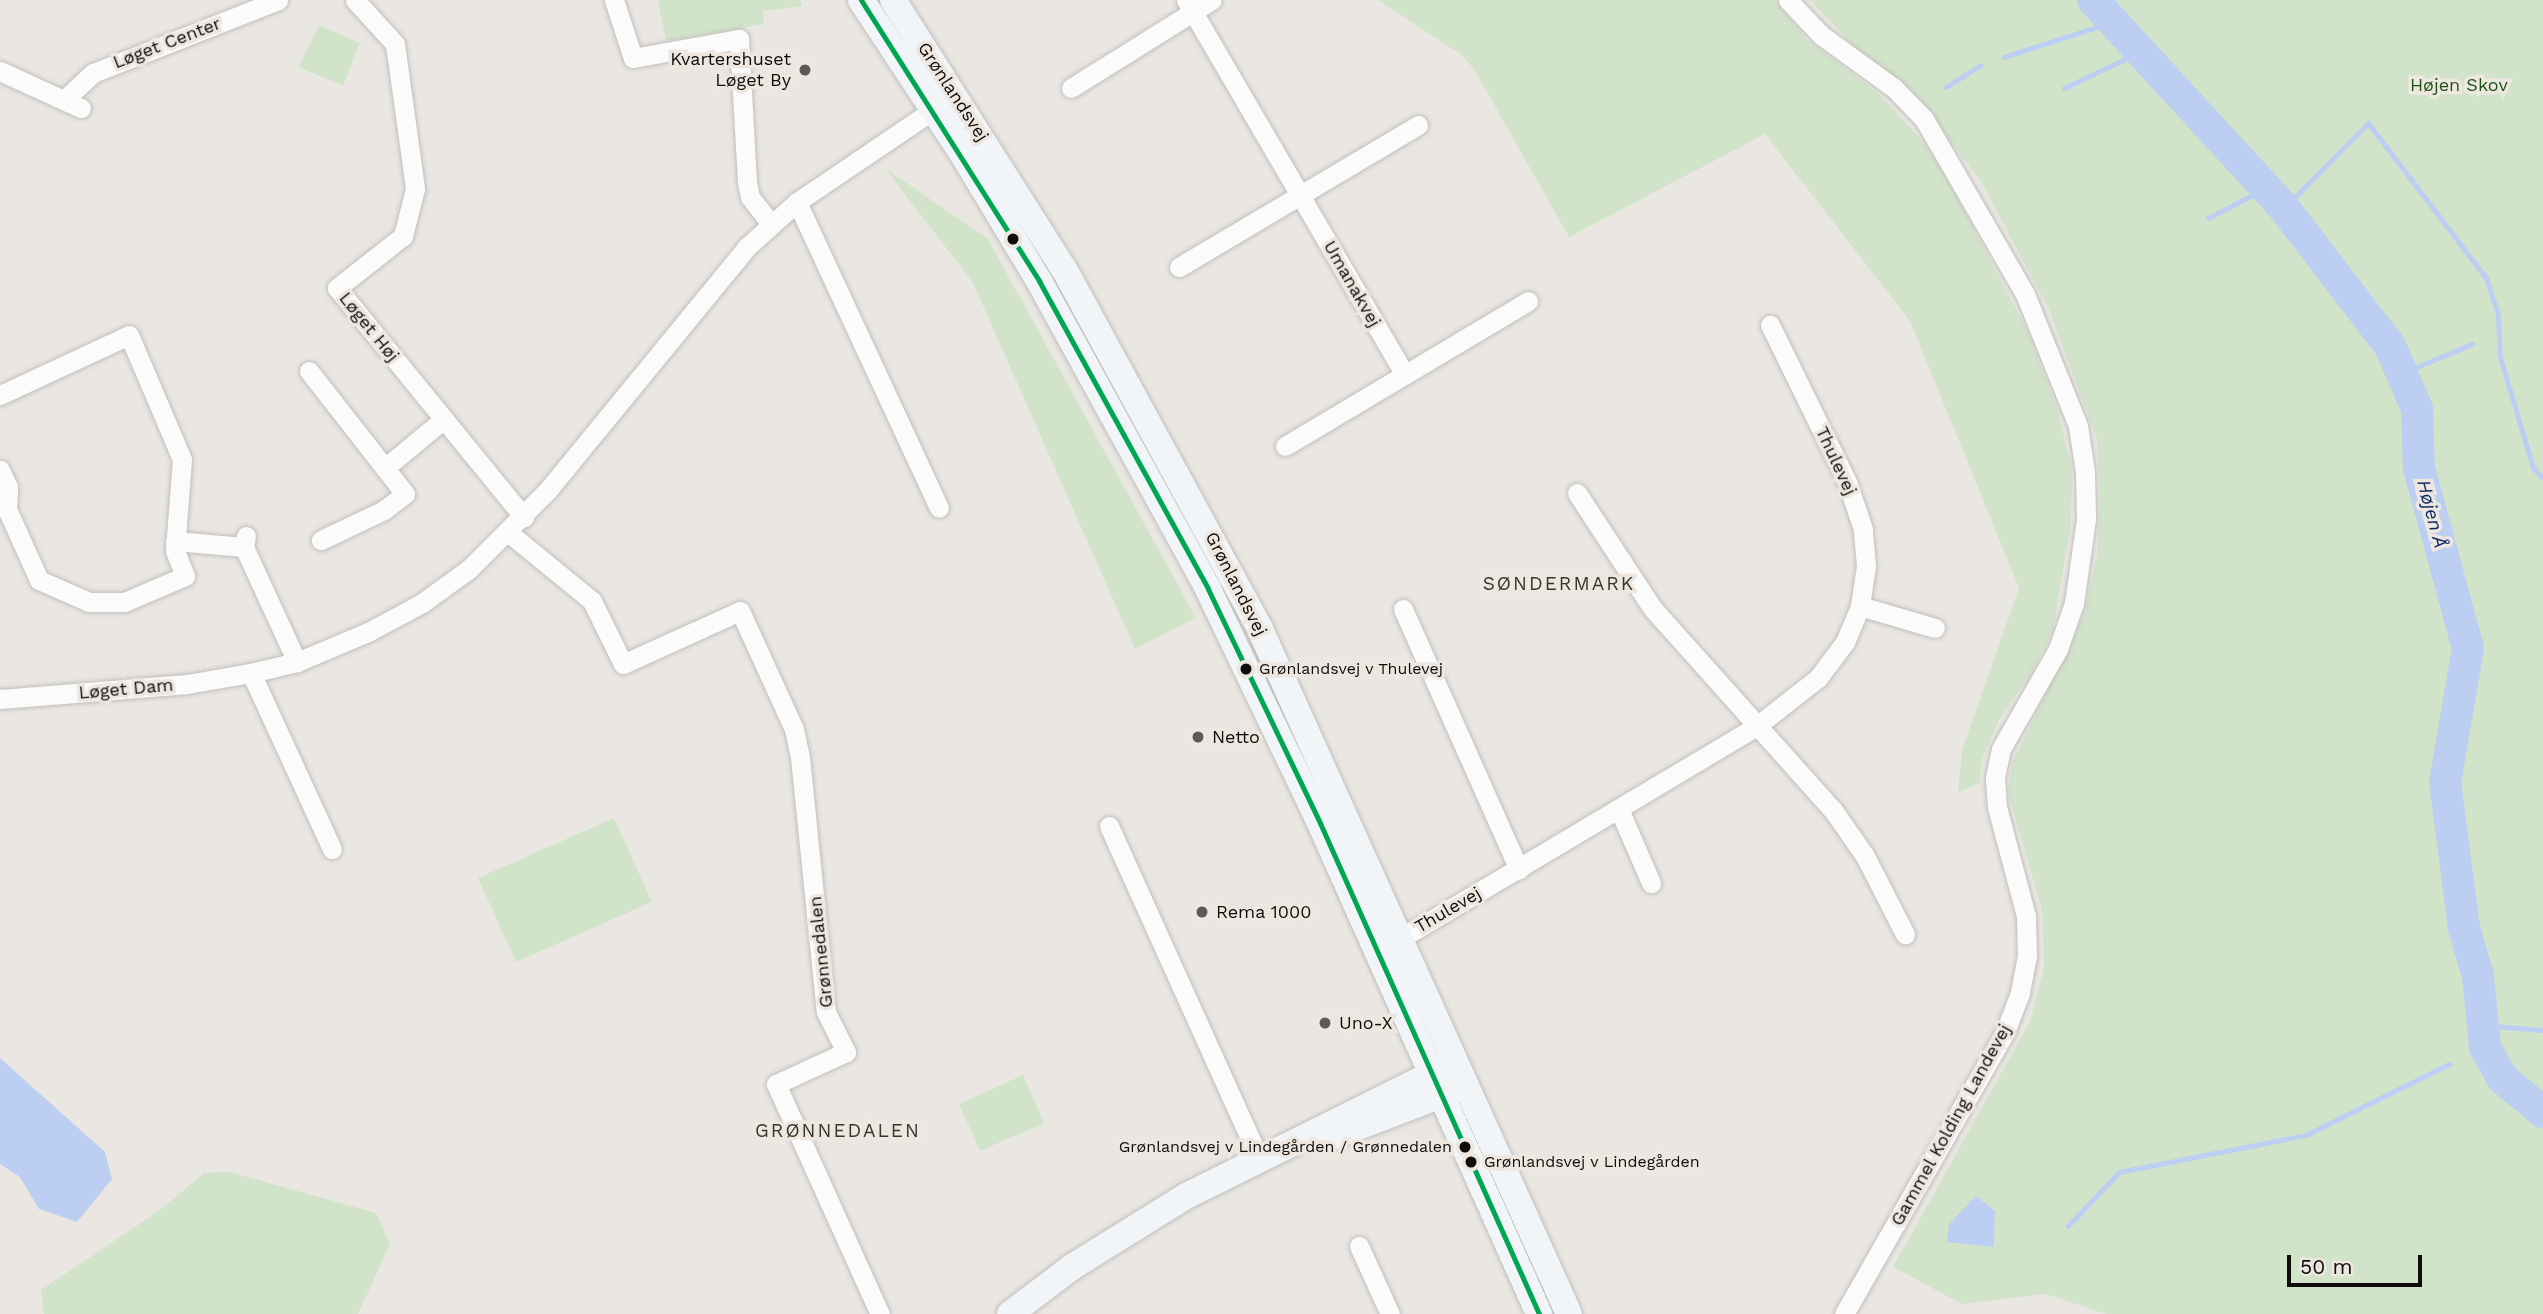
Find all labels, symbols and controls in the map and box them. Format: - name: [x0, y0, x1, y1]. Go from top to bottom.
- street label: Løget Center: [110, 13, 224, 73]
- street label: Grønlandsvej: [913, 38, 993, 146]
- place label: Kvartershuset Løget By: [670, 49, 791, 92]
- marker: Kvartershuset Løget By: [797, 62, 813, 78]
- park label: Højen Skov: [2410, 74, 2508, 96]
- unlabelled marker: [1006, 232, 1020, 246]
- street label: Umanakvej: [1319, 237, 1385, 331]
- street label: Løget Høj: [334, 288, 404, 366]
- street label: Thulevej: [1811, 423, 1861, 499]
- water label: Højen Å: [2412, 477, 2452, 551]
- street label: Grønlandsvej: [1201, 528, 1271, 640]
- district label: SØNDERMARK: [1484, 573, 1634, 595]
- place label: Grønlandsvej v Thulevej: [1259, 659, 1444, 679]
- marker: Grønlandsvej v Thulevej: [1239, 662, 1253, 676]
- street label: Løget Dam: [78, 674, 174, 704]
- place label: Netto: [1212, 726, 1260, 748]
- marker: Netto: [1190, 729, 1206, 745]
- street label: Thulevej: [1411, 882, 1485, 938]
- street label: Grønnedalen: [804, 895, 838, 1009]
- place label: Rema 1000: [1216, 901, 1312, 923]
- marker: Rema 1000: [1194, 904, 1210, 920]
- place label: Uno-X: [1339, 1012, 1393, 1034]
- marker: Uno-X: [1317, 1015, 1333, 1031]
- street label: Gammel Kolding Landevej: [1886, 1020, 2016, 1230]
- district label: GRØNNEDALEN: [756, 1120, 920, 1142]
- place label: Grønlandsvej v Lindegården / Grønnedalen: [1118, 1137, 1452, 1157]
- marker: Grønlandsvej v Lindegården / Grønnedalen: [1458, 1140, 1472, 1154]
- place label: Grønlandsvej v Lindegården: [1484, 1152, 1701, 1172]
- marker: Grønlandsvej v Lindegården: [1464, 1155, 1478, 1169]
- scale bar: [2291, 1240, 2426, 1284]
- text: 50 m: [2300, 1254, 2352, 1279]

